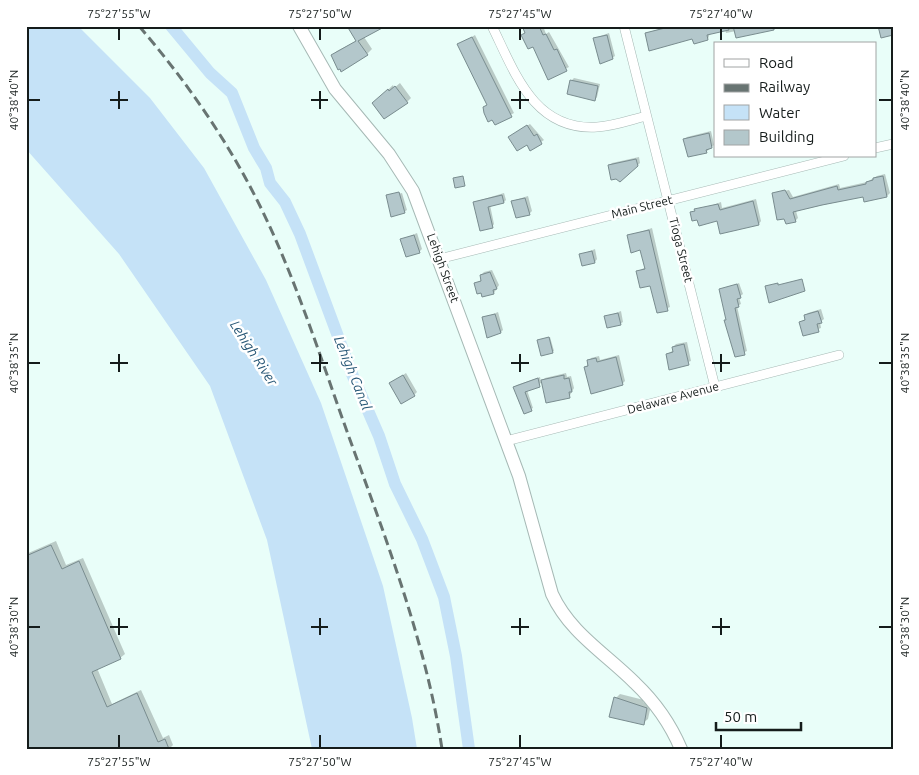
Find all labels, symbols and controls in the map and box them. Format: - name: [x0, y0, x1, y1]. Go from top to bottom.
- text: 75°27'55"W: [87, 7, 151, 20]
- text: 75°27'50"W: [288, 7, 352, 20]
- text: 75°27'45"W: [488, 7, 552, 20]
- text: 75°27'40"W: [689, 7, 753, 20]
- legend: [714, 42, 876, 158]
- text: Road: [759, 54, 794, 71]
- text: 40°38'40"N: [7, 70, 20, 130]
- text: 40°38'40"N: [898, 70, 911, 130]
- text: Railway: [759, 78, 810, 95]
- text: Water: [759, 104, 800, 121]
- text: Building: [759, 128, 814, 145]
- street label: Main Street: [610, 193, 674, 220]
- street label: Tioga Street: [667, 216, 696, 284]
- street label: Lehigh Street: [425, 232, 462, 304]
- water label: Lehigh River: [227, 317, 281, 389]
- text: 40°38'35"N: [7, 333, 20, 393]
- text: 40°38'35"N: [898, 333, 911, 393]
- water label: Lehigh Canal: [331, 334, 375, 412]
- street label: Delaware Avenue: [626, 379, 720, 416]
- text: 40°38'30"N: [7, 597, 20, 657]
- text: 40°38'30"N: [898, 597, 911, 657]
- scale bar: [716, 700, 802, 732]
- text: 50 m: [724, 708, 757, 725]
- text: 75°27'55"W: [87, 755, 151, 768]
- text: 75°27'50"W: [288, 755, 352, 768]
- text: 75°27'45"W: [488, 755, 552, 768]
- text: 75°27'40"W: [689, 755, 753, 768]

